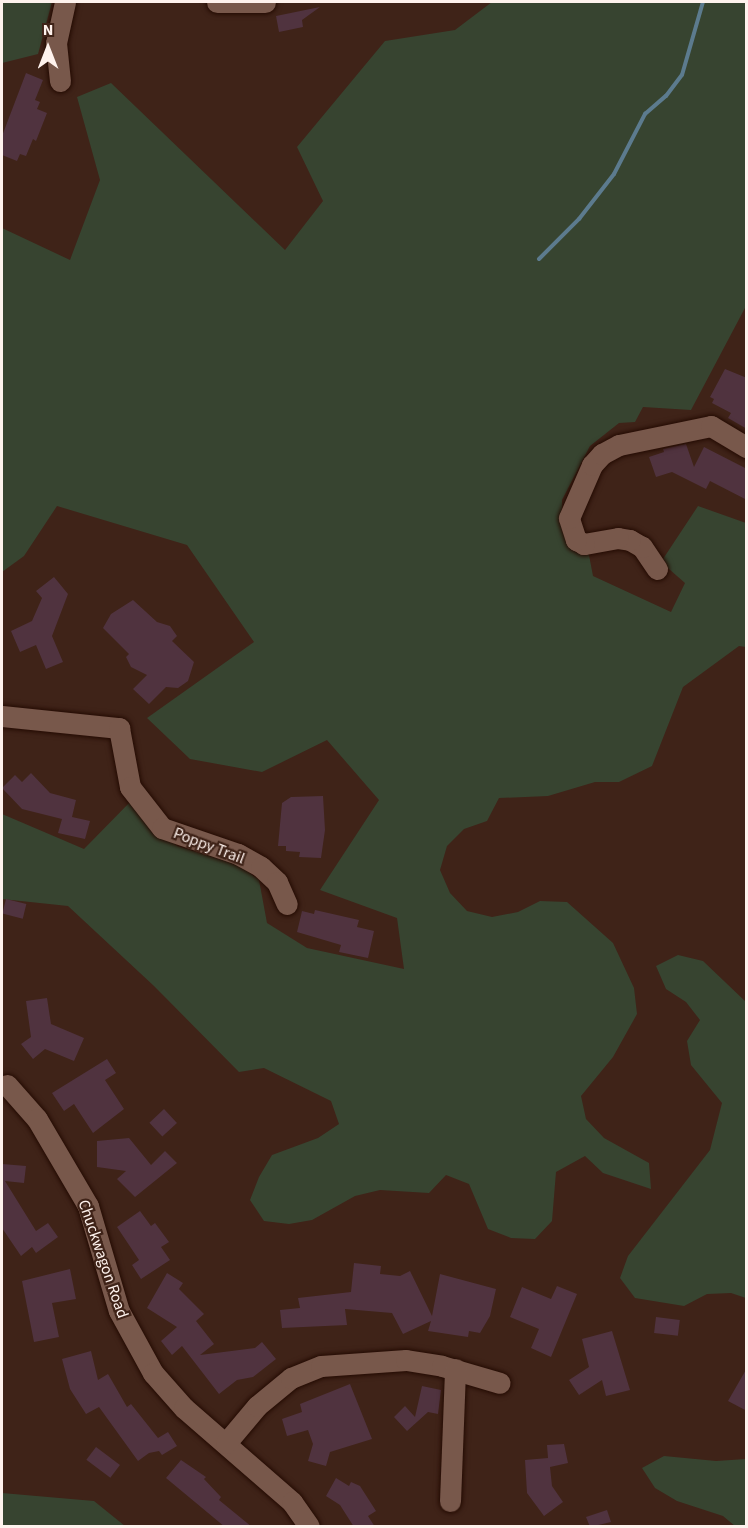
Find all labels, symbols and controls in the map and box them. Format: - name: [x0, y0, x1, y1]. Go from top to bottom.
- north arrow: [18, 18, 78, 78]
- text: N: [43, 19, 53, 41]
- street label: Poppy Trail: [171, 824, 247, 868]
- street label: Chuckwagon Road: [74, 1197, 132, 1321]

